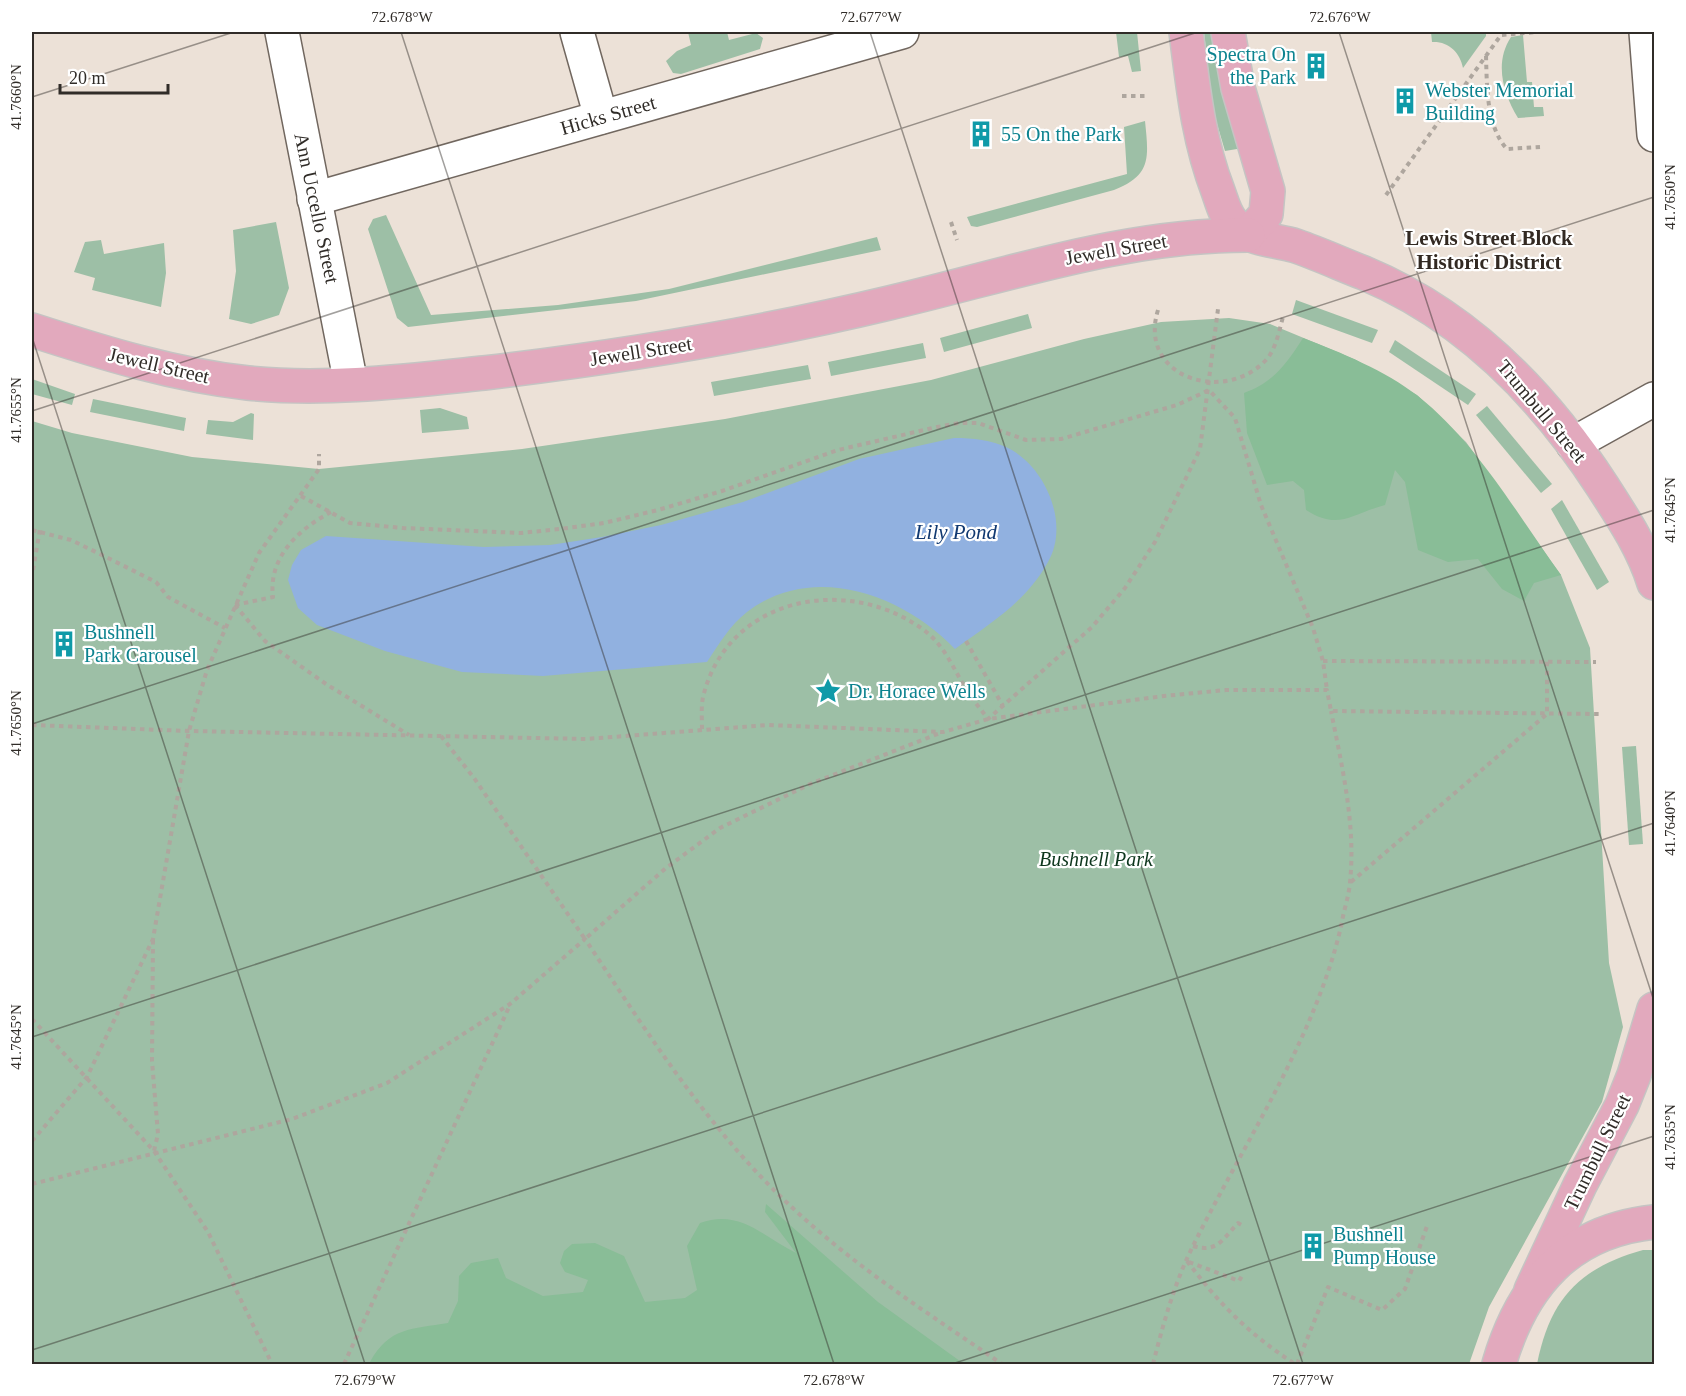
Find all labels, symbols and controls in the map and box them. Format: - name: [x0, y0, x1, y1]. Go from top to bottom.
- text: 72.678°W: [371, 9, 434, 25]
- text: 72.677°W: [840, 9, 903, 25]
- text: 72.676°W: [1309, 9, 1372, 25]
- place label: Spectra On the Park: [1207, 43, 1296, 88]
- building icon: Spectra On the Park: [1301, 51, 1331, 81]
- scale bar: [60, 57, 168, 95]
- text: 41.7660°N: [8, 64, 24, 130]
- text: 20 m: [69, 68, 106, 88]
- place label: Webster Memorial Building: [1425, 79, 1574, 125]
- building icon: Webster Memorial Building: [1390, 86, 1420, 116]
- street label: Hicks Street: [558, 91, 659, 139]
- building icon: 55 On the Park: [966, 119, 996, 149]
- place label: 55 On the Park: [1001, 123, 1122, 145]
- street label: Ann Uccello Street: [290, 131, 344, 286]
- text: 41.7650°N: [1662, 164, 1678, 230]
- district label: Lewis Street Block Historic District: [1405, 226, 1573, 274]
- street label: Jewell Street: [1063, 229, 1169, 269]
- street label: Jewell Street: [589, 332, 694, 370]
- street label: Jewell Street: [106, 343, 212, 387]
- street label: Trumbull Street: [1493, 355, 1591, 467]
- text: 41.7655°N: [8, 377, 24, 443]
- text: 41.7645°N: [1662, 477, 1678, 543]
- water label: Lily Pond: [914, 520, 998, 544]
- place label: Bushnell Park Carousel: [84, 621, 197, 666]
- building icon: Bushnell Park Carousel: [49, 629, 79, 659]
- place icon: Dr. Horace Wells: [813, 676, 843, 706]
- place label: Dr. Horace Wells: [848, 680, 986, 702]
- text: 41.7650°N: [8, 690, 24, 756]
- text: 41.7640°N: [1662, 790, 1678, 856]
- park label: Bushnell Park: [1039, 848, 1154, 870]
- text: 41.7645°N: [8, 1004, 24, 1070]
- street label: Trumbull Street: [1559, 1090, 1635, 1214]
- text: 41.7635°N: [1662, 1104, 1678, 1170]
- place label: Bushnell Pump House: [1333, 1223, 1436, 1269]
- building icon: Bushnell Pump House: [1298, 1231, 1328, 1261]
- text: 72.679°W: [334, 1372, 397, 1388]
- text: 72.678°W: [803, 1372, 866, 1388]
- text: 72.677°W: [1272, 1372, 1335, 1388]

